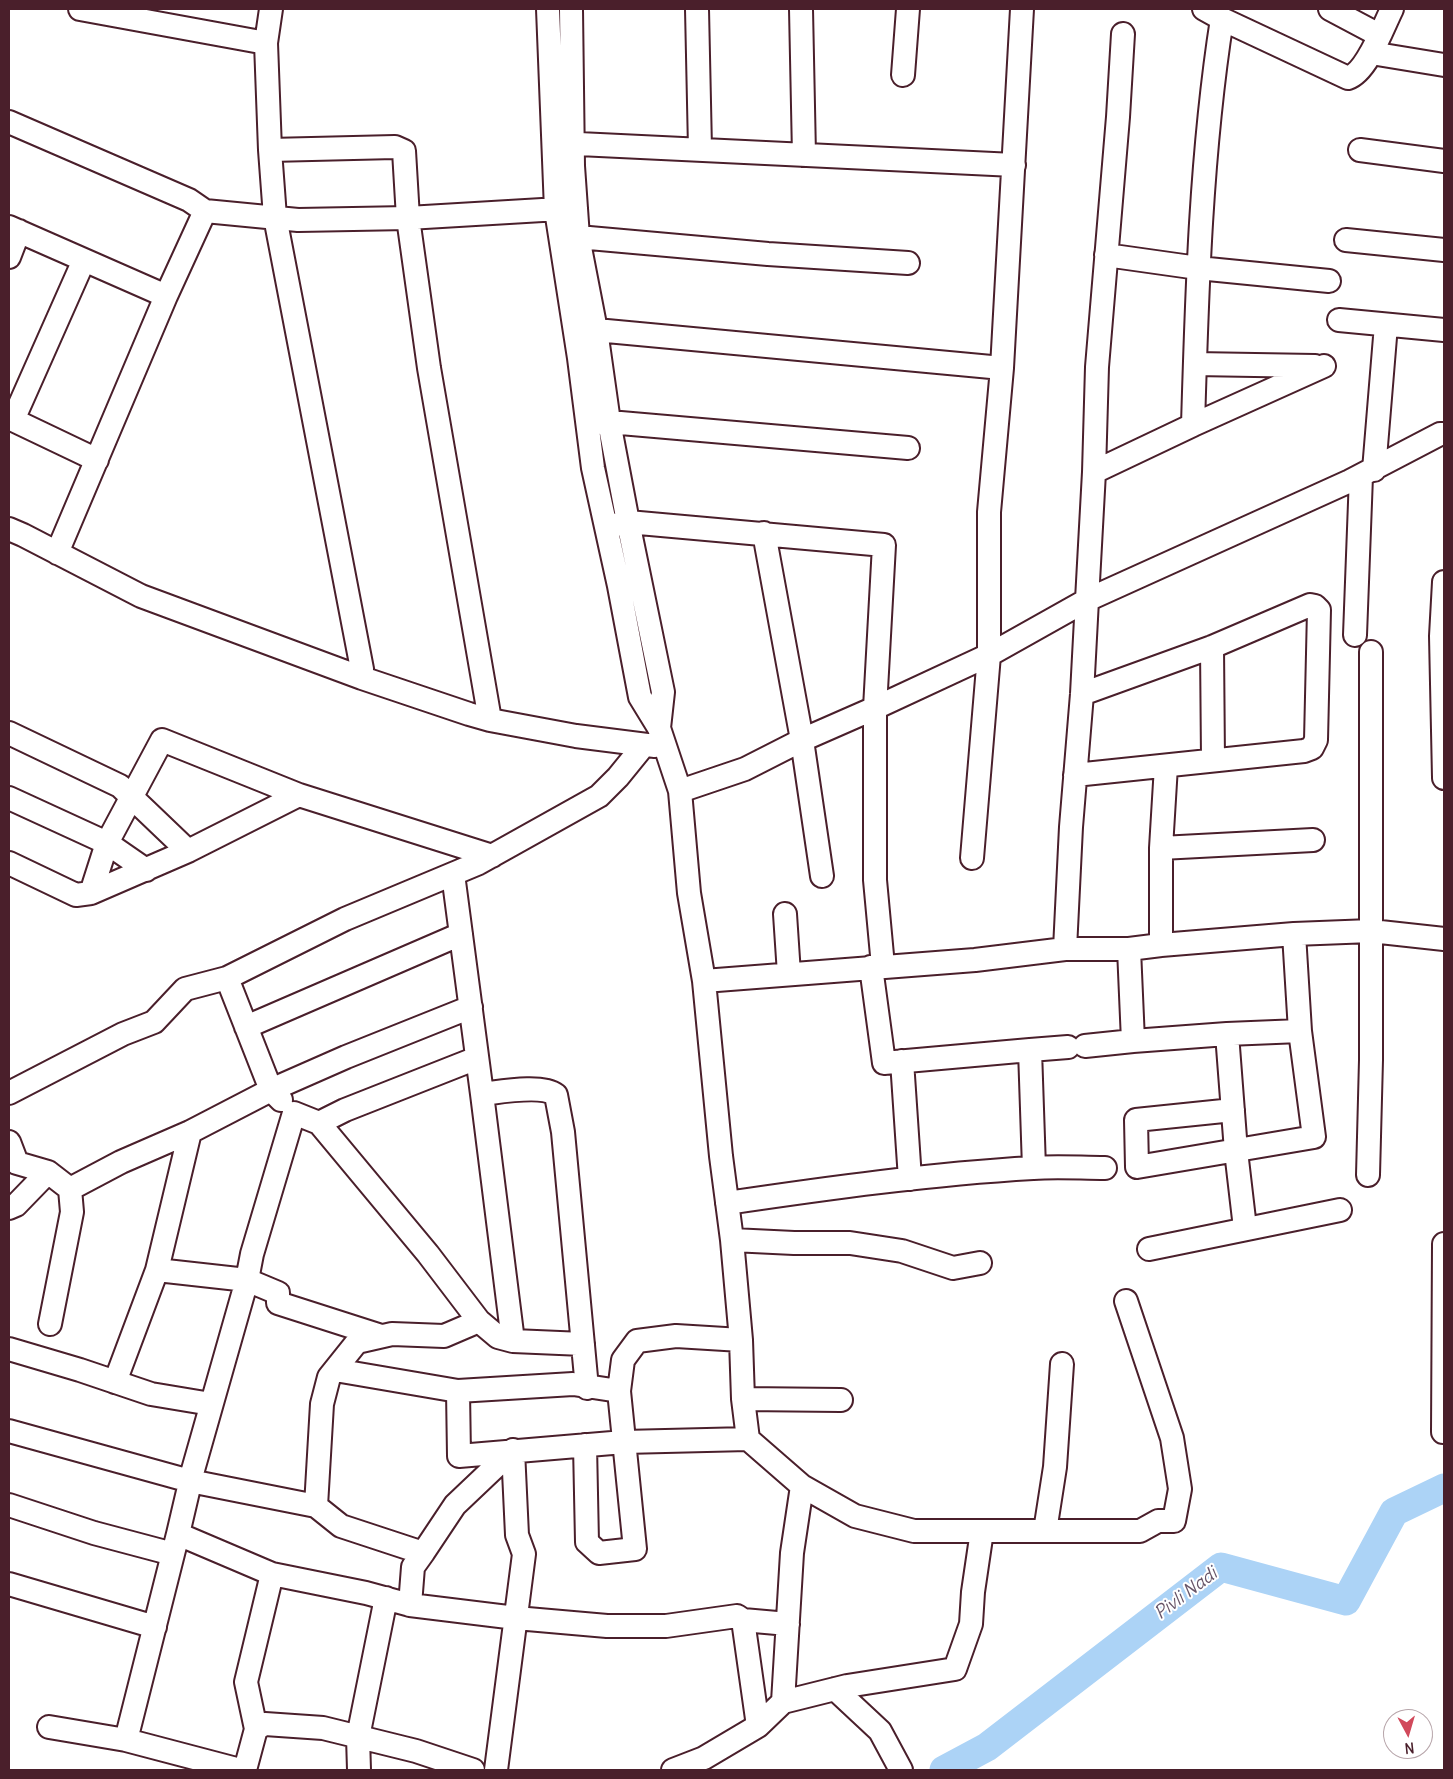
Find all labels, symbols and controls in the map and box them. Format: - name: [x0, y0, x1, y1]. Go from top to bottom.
- water label: Pivli Nadi: [1150, 1563, 1222, 1625]
- north arrow: [1383, 1709, 1433, 1759]
- text: N: [1404, 1738, 1415, 1757]

